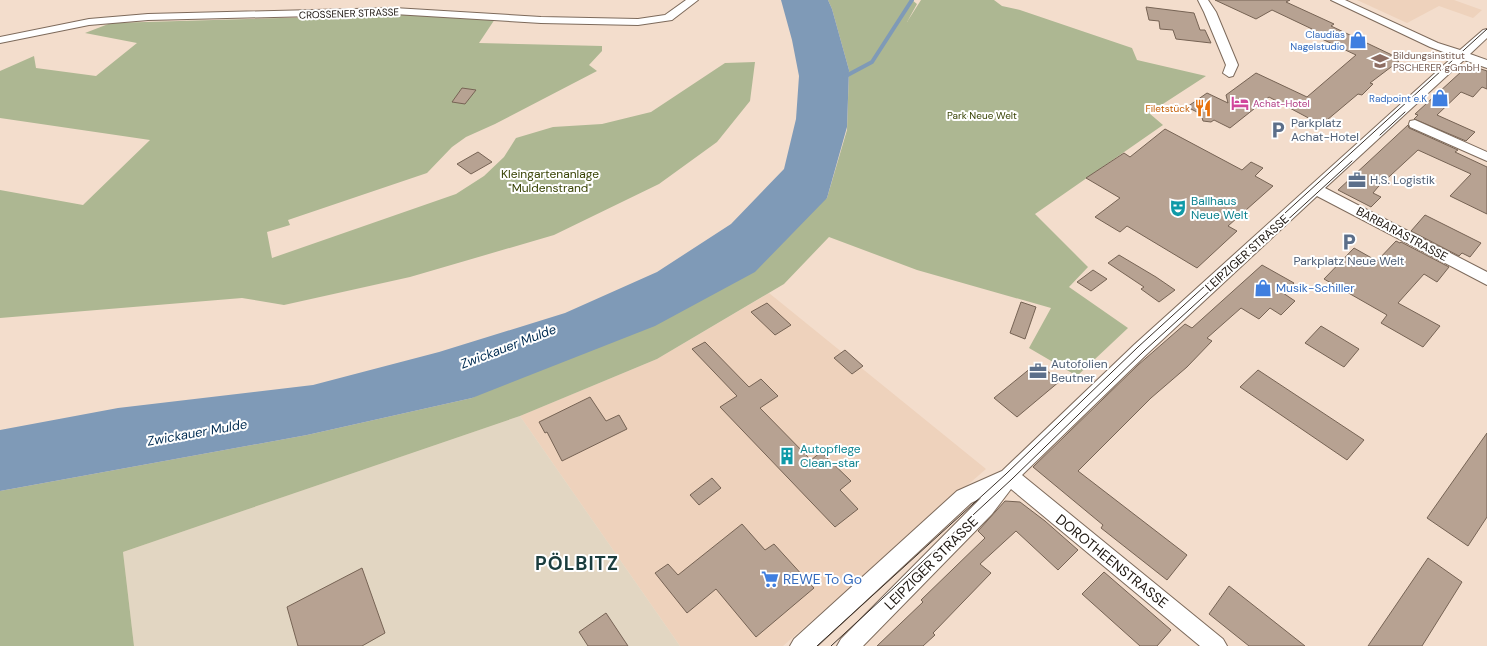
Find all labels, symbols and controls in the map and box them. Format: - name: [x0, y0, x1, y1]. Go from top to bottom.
- street label: CROSSENER STRASSE: [299, 5, 400, 22]
- place label: Claudias Nagelstudio: [1290, 28, 1345, 53]
- shop icon: Claudias Nagelstudio: [1348, 30, 1368, 50]
- place label: Bildungsinstitut PSCHERER gGmbH: [1393, 49, 1480, 74]
- school or university icon: Bildungsinstitut PSCHERER gGmbH: [1370, 51, 1390, 71]
- shop icon: Radpoint e.K: [1430, 88, 1450, 108]
- place label: Radpoint e.K: [1369, 92, 1427, 105]
- hotel icon: Achat-Hotel: [1230, 93, 1250, 113]
- place label: Achat-Hotel: [1253, 97, 1310, 110]
- restaurant icon: Filetstück: [1193, 98, 1213, 118]
- place label: Filetstück: [1145, 102, 1190, 115]
- park label: Park Neue Welt: [947, 109, 1017, 122]
- place label: Parkplatz Achat-Hotel: [1291, 115, 1359, 145]
- parking icon: Parkplatz Achat-Hotel: [1268, 120, 1288, 140]
- park label: Kleingartenanlage "Muldenstrand": [501, 166, 599, 196]
- office icon: H.S. Logistik: [1347, 170, 1367, 190]
- place label: H.S. Logistik: [1370, 172, 1435, 188]
- place label: Ballhaus Neue Welt: [1191, 193, 1248, 223]
- theatre icon: Ballhaus Neue Welt: [1168, 198, 1188, 218]
- street label: BARBARASTRASSE: [1353, 203, 1451, 265]
- street label: LEIPZIGER STRASSE: [1202, 211, 1292, 295]
- parking icon: Parkplatz Neue Welt: [1339, 232, 1359, 252]
- place label: Parkplatz Neue Welt: [1294, 253, 1405, 269]
- shop icon: Musik-Schiller: [1253, 278, 1273, 298]
- place label: Musik-Schiller: [1276, 280, 1355, 296]
- water label: Zwickauer Mulde: [458, 320, 559, 373]
- place label: Autofolien Beutner: [1051, 356, 1108, 386]
- office icon: Autofolien Beutner: [1028, 361, 1048, 381]
- water label: Zwickauer Mulde: [146, 415, 248, 450]
- place label: Autopflege Clean-star: [800, 441, 861, 471]
- building icon: Autopflege Clean-star: [777, 446, 797, 466]
- street label: DOROTHEENSTRASSE: [1052, 510, 1172, 612]
- street label: LEIPZIGER STRASSE: [880, 512, 982, 614]
- district label: PÖLBITZ: [535, 551, 619, 576]
- supermarket icon: REWE To Go: [760, 569, 780, 589]
- place label: REWE To Go: [783, 570, 862, 588]

